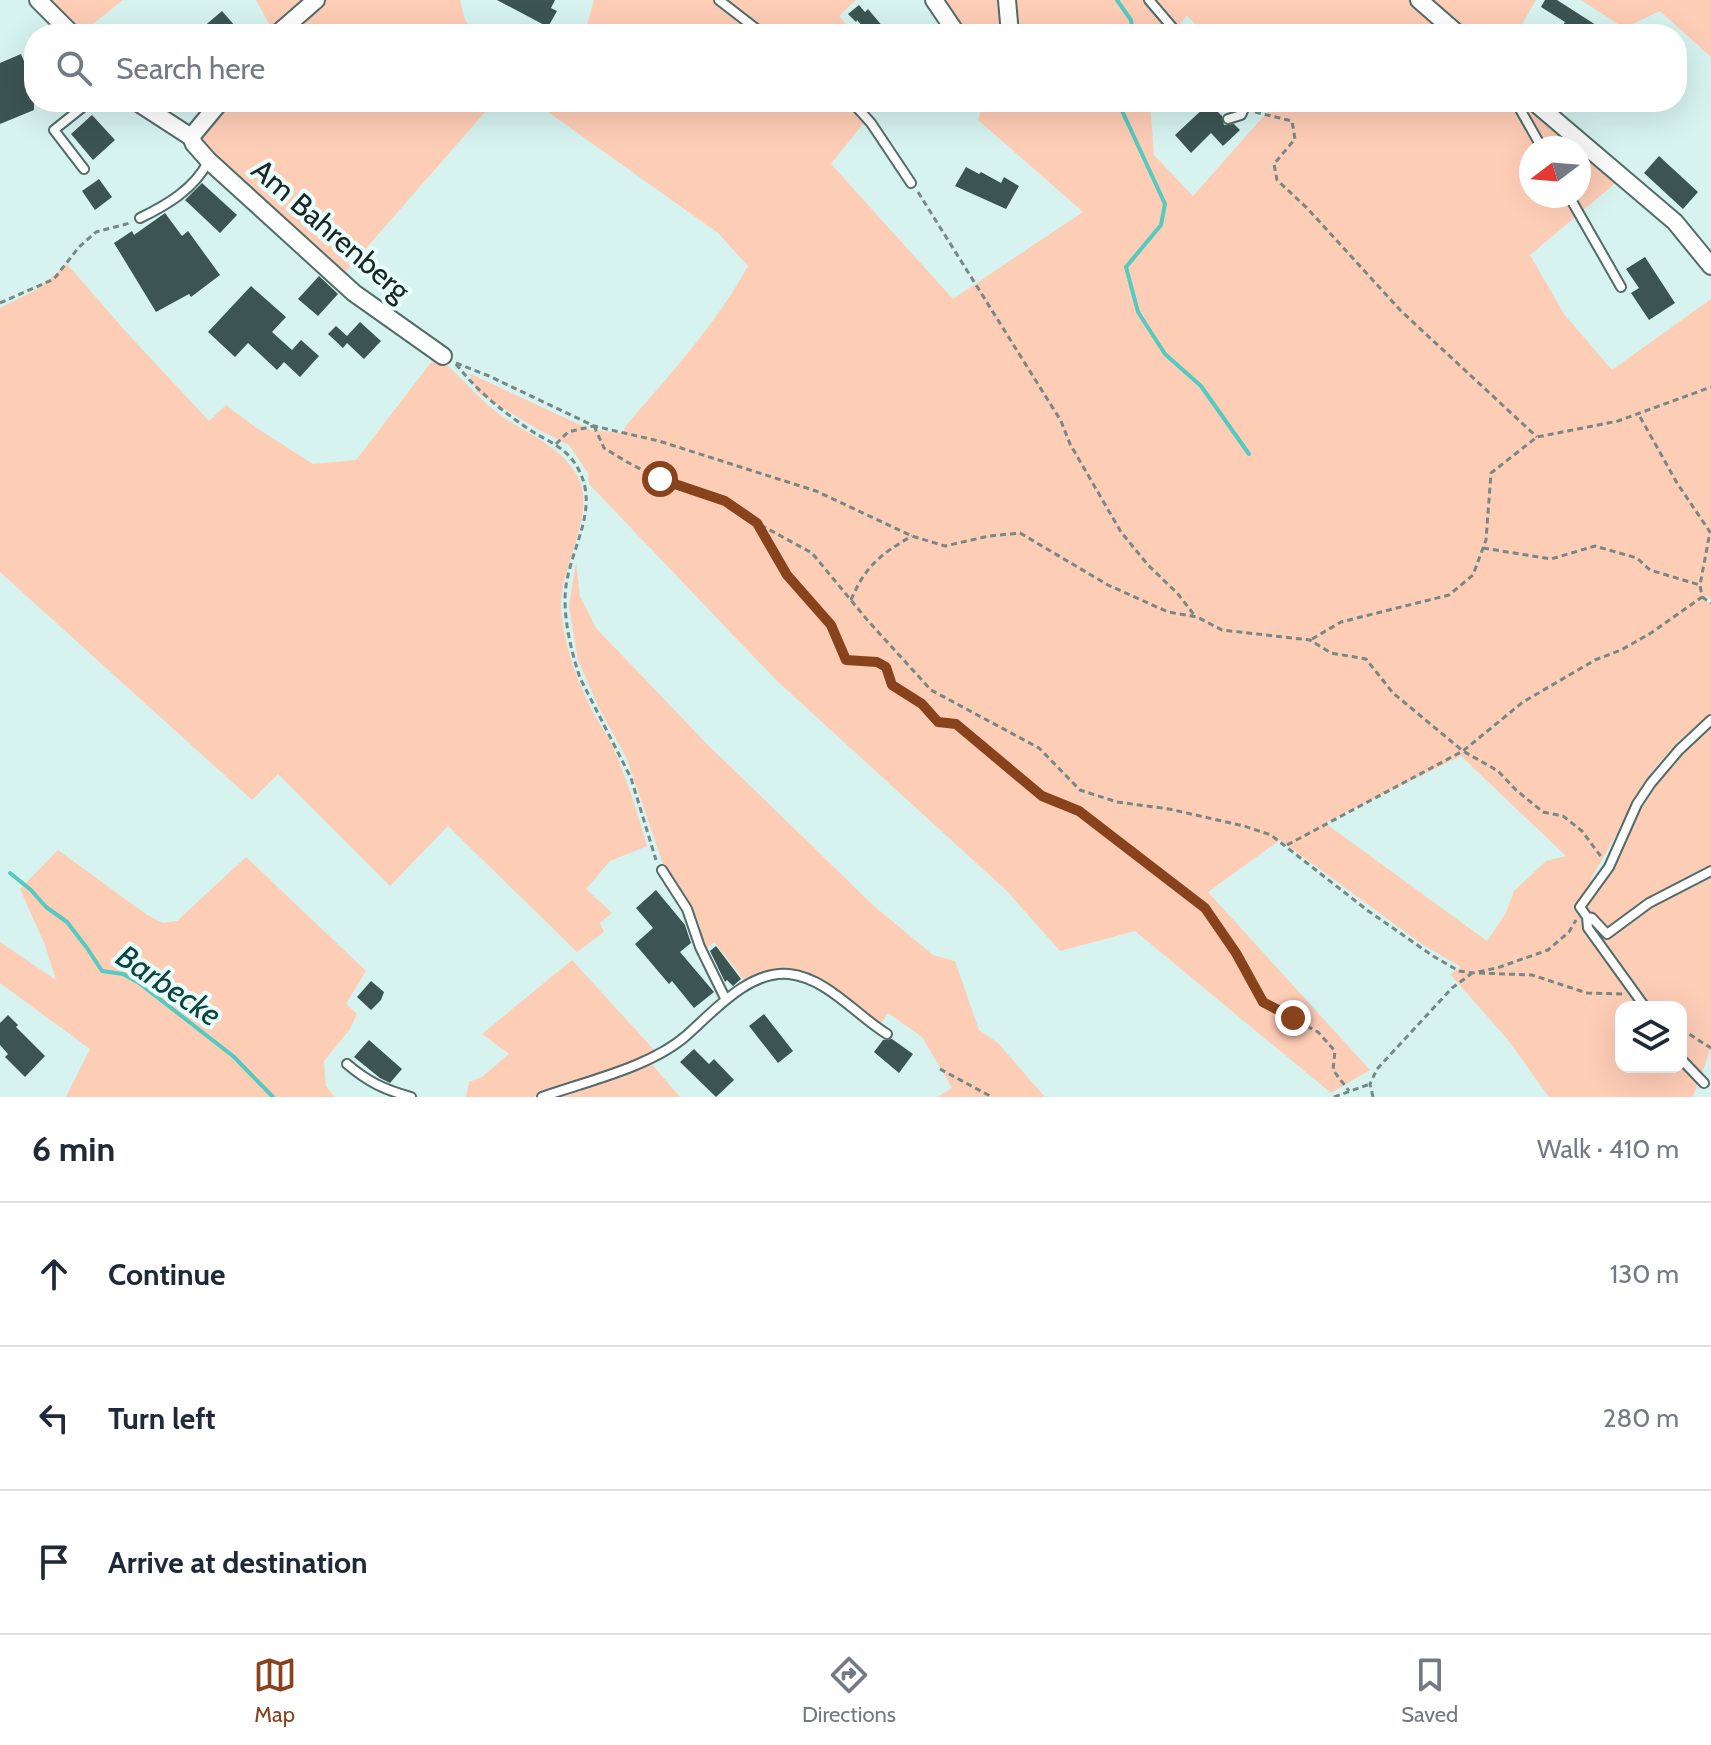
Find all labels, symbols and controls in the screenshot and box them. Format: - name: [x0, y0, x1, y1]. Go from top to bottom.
- search box: [24, 24, 1687, 112]
- icon: search: [52, 46, 96, 90]
- text: Search here: [116, 50, 265, 87]
- north arrow: [1519, 136, 1591, 208]
- street label: Am Bahrenberg: [244, 151, 418, 309]
- route start: [642, 461, 678, 497]
- water label: Barbecke: [109, 936, 229, 1034]
- route end: [1275, 1000, 1311, 1036]
- map controls: [1615, 1001, 1687, 1073]
- button: layers: [1615, 1001, 1687, 1073]
- text: 6 min: [32, 1128, 115, 1170]
- text: Walk · 410 m: [1537, 1133, 1679, 1165]
- icon: ahead: [32, 1252, 76, 1296]
- text: Continue: [108, 1256, 225, 1293]
- text: 130 m: [1610, 1258, 1679, 1290]
- icon: left: [32, 1396, 76, 1440]
- text: Turn left: [108, 1400, 216, 1437]
- text: 280 m: [1603, 1402, 1679, 1434]
- icon: arrive: [32, 1540, 76, 1584]
- text: Arrive at destination: [108, 1544, 368, 1581]
- tab: Map: [253, 1653, 297, 1728]
- tab: Directions: [802, 1653, 896, 1728]
- tab: Saved: [1401, 1653, 1458, 1728]

